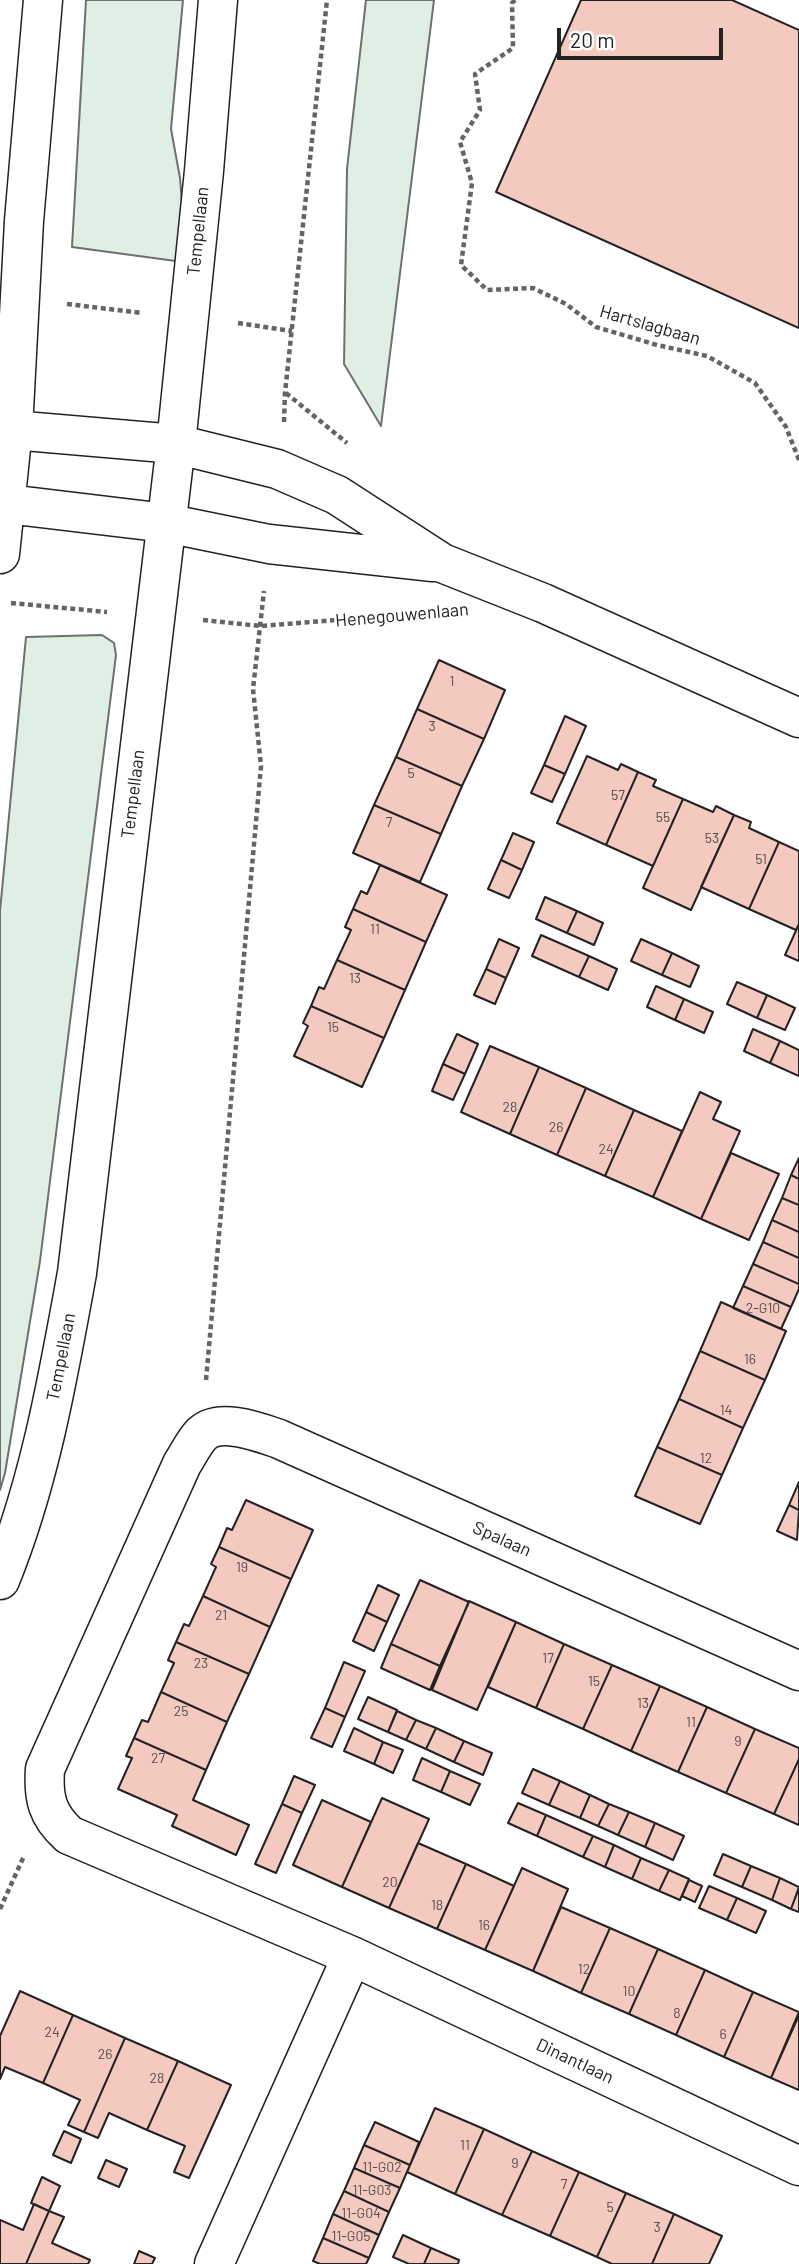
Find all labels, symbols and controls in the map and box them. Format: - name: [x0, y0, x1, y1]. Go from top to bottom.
- scale bar: [561, 14, 727, 58]
- text: 20 m: [570, 27, 615, 52]
- street label: Tempellaan: [183, 185, 213, 277]
- street label: Hartslagbaan: [597, 300, 703, 350]
- street label: Henegouwenlaan: [334, 598, 470, 632]
- house number: 1: [450, 673, 454, 689]
- house number: 3: [428, 718, 436, 734]
- street label: Tempellaan: [117, 748, 149, 840]
- house number: 5: [407, 765, 415, 781]
- house number: 57: [611, 787, 625, 803]
- house number: 55: [656, 809, 670, 825]
- house number: 7: [386, 814, 392, 830]
- house number: 53: [705, 830, 719, 846]
- house number: 51: [755, 851, 767, 867]
- house number: 11: [370, 921, 380, 937]
- house number: 13: [349, 970, 361, 986]
- house number: 15: [327, 1019, 339, 1035]
- house number: 28: [503, 1099, 517, 1115]
- house number: 26: [549, 1119, 563, 1135]
- house number: 24: [598, 1141, 614, 1157]
- house number: 2-G10: [746, 1300, 780, 1316]
- street label: Tempellaan: [42, 1311, 80, 1403]
- house number: 16: [744, 1351, 756, 1367]
- house number: 14: [720, 1402, 732, 1418]
- house number: 12: [700, 1450, 712, 1466]
- street label: Spalaan: [469, 1517, 535, 1561]
- house number: 19: [236, 1559, 248, 1575]
- house number: 21: [215, 1607, 227, 1623]
- house number: 17: [542, 1650, 554, 1666]
- house number: 23: [194, 1655, 208, 1671]
- house number: 15: [588, 1673, 600, 1689]
- house number: 13: [637, 1695, 649, 1711]
- house number: 25: [174, 1703, 188, 1719]
- house number: 11: [686, 1714, 696, 1730]
- house number: 9: [734, 1733, 742, 1749]
- house number: 27: [151, 1750, 165, 1766]
- house number: 20: [382, 1874, 398, 1890]
- house number: 18: [431, 1897, 443, 1913]
- house number: 16: [478, 1917, 490, 1933]
- house number: 12: [578, 1961, 590, 1977]
- house number: 10: [623, 1983, 635, 1999]
- house number: 8: [673, 2005, 681, 2021]
- house number: 24: [44, 2024, 60, 2040]
- house number: 6: [719, 2026, 727, 2042]
- street label: Dinantlaan: [533, 2034, 617, 2088]
- house number: 26: [98, 2046, 112, 2062]
- house number: 28: [150, 2070, 164, 2086]
- house number: 11: [460, 2137, 470, 2153]
- house number: 9: [511, 2155, 519, 2171]
- house number: 11-G02: [362, 2159, 402, 2175]
- house number: 7: [561, 2176, 567, 2192]
- house number: 11-G03: [352, 2182, 392, 2198]
- house number: 5: [606, 2199, 614, 2215]
- house number: 11-G04: [341, 2205, 381, 2221]
- house number: 3: [653, 2219, 661, 2235]
- house number: 11-G05: [331, 2228, 371, 2244]

